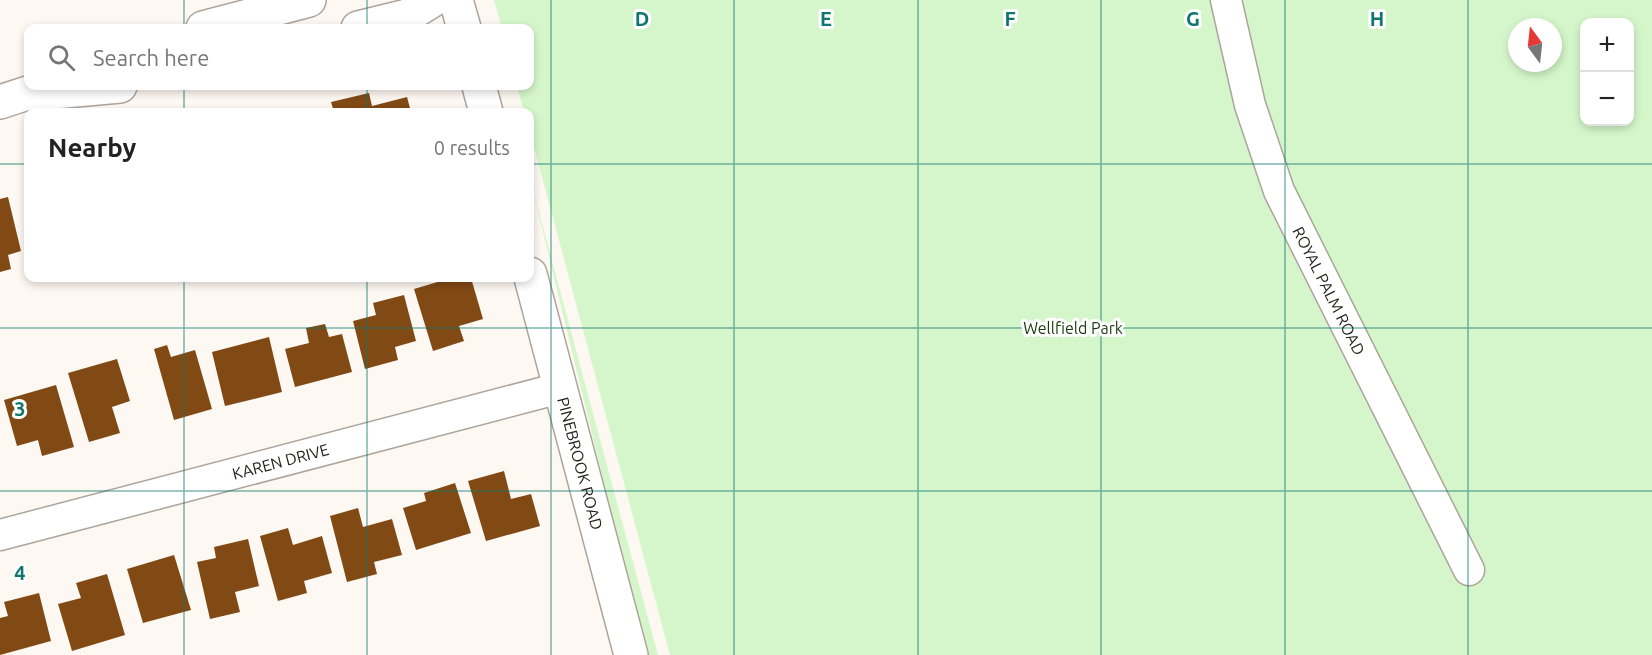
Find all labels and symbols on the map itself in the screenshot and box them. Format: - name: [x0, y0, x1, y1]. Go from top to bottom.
- text: D: [635, 7, 649, 30]
- text: E: [820, 7, 832, 30]
- text: F: [1004, 7, 1016, 30]
- text: G: [1186, 7, 1200, 30]
- text: H: [1370, 7, 1384, 30]
- north arrow: [1508, 18, 1562, 72]
- street label: ROYAL PALM ROAD: [1289, 224, 1369, 358]
- park label: Wellfield Park: [1023, 319, 1123, 337]
- street label: PINEBROOK ROAD: [554, 395, 606, 532]
- text: 3: [14, 397, 26, 420]
- street label: KAREN DRIVE: [230, 440, 331, 483]
- text: 4: [14, 561, 26, 584]

